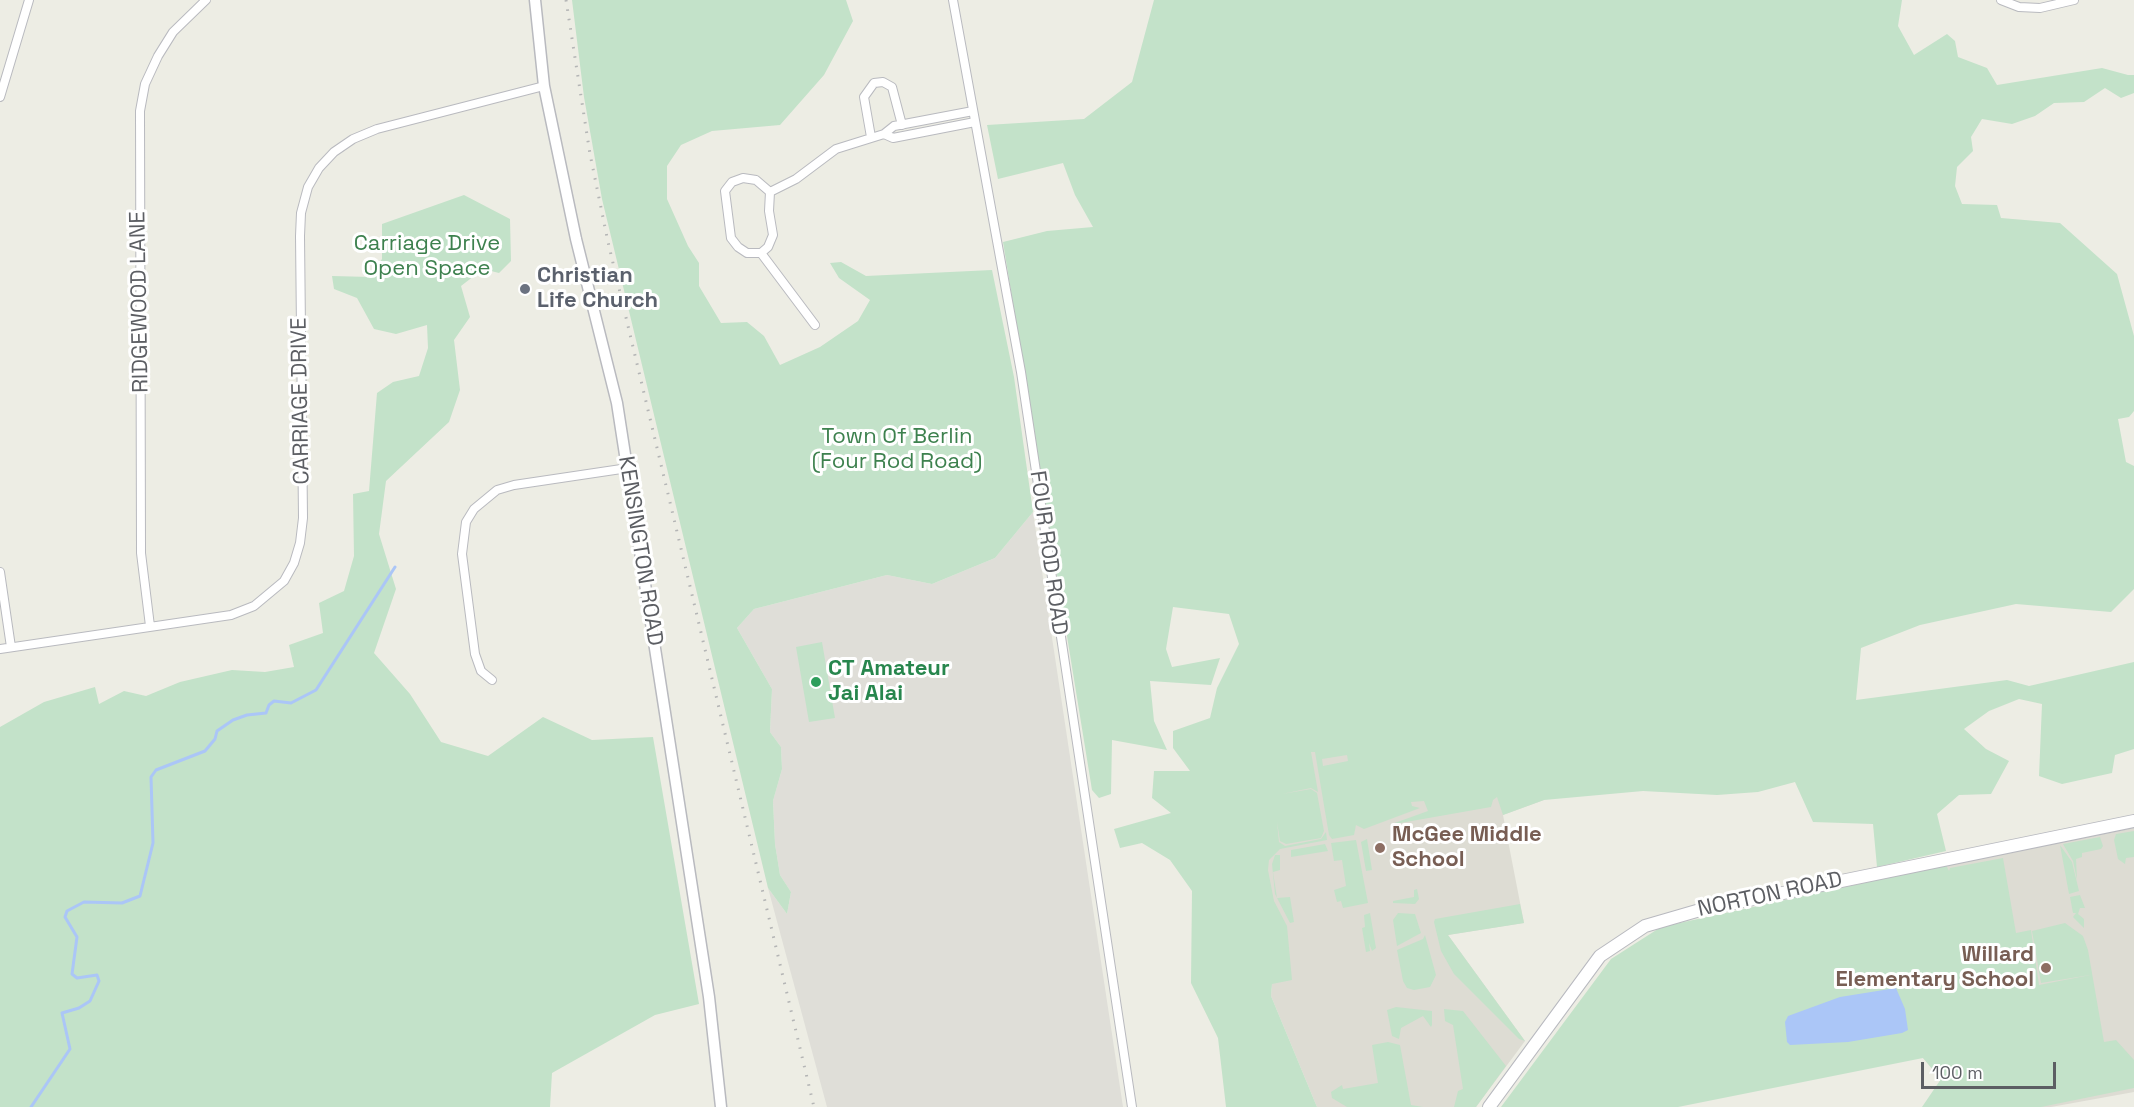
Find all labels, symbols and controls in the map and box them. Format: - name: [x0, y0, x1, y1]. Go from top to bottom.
- street label: RIDGEWOOD LANE: [125, 211, 155, 393]
- park label: Carriage Drive Open Space: [354, 231, 500, 282]
- place label: Christian Life Church: [537, 263, 658, 314]
- marker: Christian Life Church: [518, 282, 532, 296]
- street label: CARRIAGE DRIVE: [286, 317, 316, 485]
- park label: Town Of Berlin (Four Rod Road): [812, 424, 982, 476]
- street label: KENSINGTON ROAD: [612, 454, 668, 648]
- street label: FOUR ROD ROAD: [1023, 469, 1073, 637]
- place label: CT Amateur Jai Alai: [828, 656, 950, 708]
- marker: CT Amateur Jai Alai: [809, 675, 823, 689]
- place label: McGee Middle School: [1392, 822, 1542, 873]
- marker: McGee Middle School: [1373, 841, 1387, 855]
- street label: NORTON ROAD: [1695, 867, 1845, 923]
- place label: Willard Elementary School: [1835, 942, 2034, 993]
- marker: Willard Elementary School: [2039, 961, 2053, 975]
- scale bar: [1924, 1050, 2059, 1088]
- text: 100 m: [1932, 1061, 1983, 1084]

